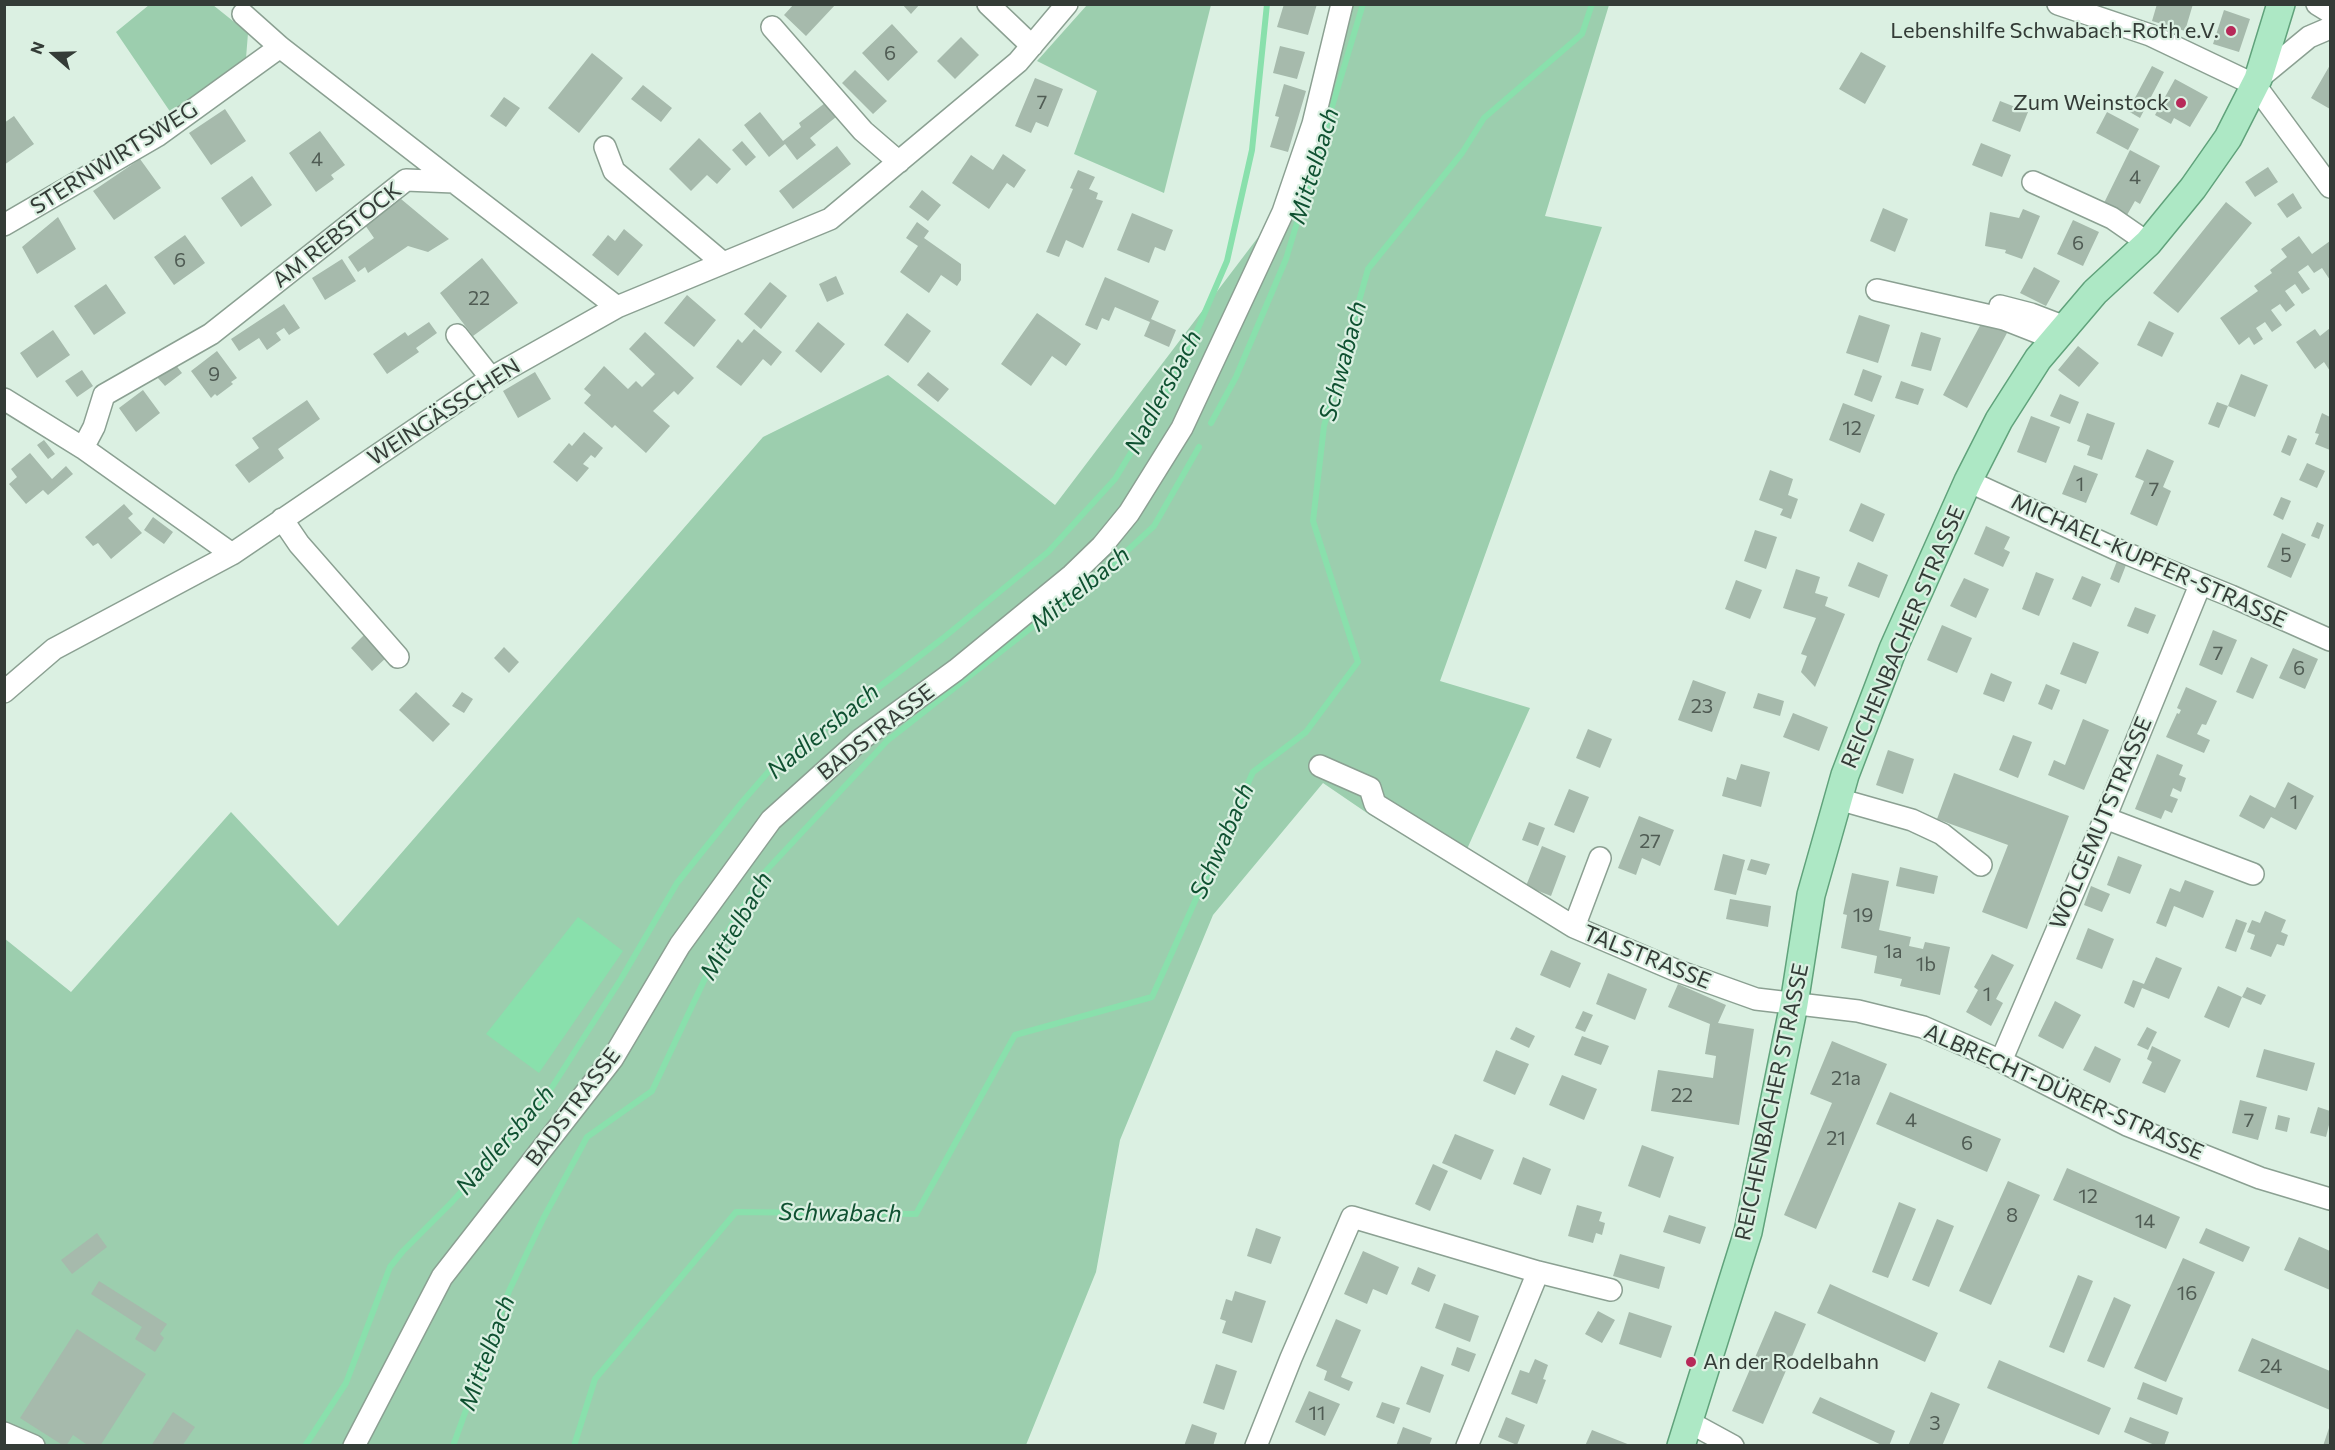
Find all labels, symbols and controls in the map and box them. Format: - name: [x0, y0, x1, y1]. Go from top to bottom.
- place label: Lebenshilfe Schwabach-Roth e.V.: [1890, 18, 2219, 44]
- north arrow: [24, 24, 84, 84]
- marker: Lebenshilfe Schwabach-Roth e.V.: [2224, 24, 2238, 38]
- text: N: [26, 39, 48, 57]
- house number: 6: [884, 41, 896, 65]
- house number: 7: [1037, 90, 1047, 114]
- place label: Zum Weinstock: [2013, 90, 2169, 116]
- street label: STERNWIRTSWEG: [26, 96, 202, 220]
- marker: Zum Weinstock: [2174, 96, 2188, 110]
- water label: Mittelbach: [1283, 105, 1345, 227]
- house number: 4: [311, 147, 323, 171]
- house number: 4: [2129, 165, 2141, 189]
- street label: AM REBSTOCK: [267, 176, 407, 294]
- house number: 6: [2072, 231, 2084, 255]
- house number: 6: [174, 248, 186, 272]
- house number: 22: [468, 286, 490, 310]
- water label: Schwabach: [1313, 298, 1373, 424]
- water label: Nadlersbach: [1118, 325, 1208, 459]
- street label: WEINGÄSSCHEN: [363, 353, 525, 471]
- house number: 9: [208, 362, 220, 386]
- house number: 12: [1842, 416, 1862, 440]
- house number: 1: [2076, 472, 2084, 496]
- house number: 7: [2149, 477, 2159, 501]
- street label: MICHAEL-KUPFER-STRASSE: [2007, 488, 2291, 634]
- street label: REICHENBACHER STRASSE: [1836, 502, 1970, 772]
- water label: Mittelbach: [1024, 540, 1136, 638]
- house number: 5: [2280, 543, 2292, 567]
- house number: 7: [2213, 641, 2223, 665]
- house number: 6: [2293, 656, 2305, 680]
- water label: Nadlersbach: [761, 677, 885, 785]
- street label: BADSTRASSE: [812, 678, 940, 786]
- house number: 23: [1691, 694, 1713, 718]
- street label: WOLGEMUTSTRASSE: [2044, 713, 2158, 933]
- water label: Schwabach: [1184, 779, 1260, 903]
- house number: 1: [2290, 790, 2298, 814]
- house number: 27: [1639, 829, 1661, 853]
- water label: Mittelbach: [694, 867, 778, 985]
- house number: 19: [1853, 903, 1873, 927]
- street label: TALSTRASSE: [1579, 919, 1715, 995]
- house number: 1a: [1883, 939, 1903, 963]
- house number: 1b: [1916, 952, 1936, 976]
- street label: REICHENBACHER STRASSE: [1730, 961, 1814, 1243]
- house number: 1: [1983, 982, 1991, 1006]
- street label: ALBRECHT-DÜRER-STRASSE: [1920, 1018, 2208, 1166]
- street label: BADSTRASSE: [520, 1043, 626, 1171]
- house number: 21a: [1831, 1066, 1861, 1090]
- water label: Nadlersbach: [450, 1079, 560, 1201]
- house number: 22: [1671, 1083, 1693, 1107]
- house number: 4: [1905, 1108, 1917, 1132]
- house number: 7: [2244, 1108, 2254, 1132]
- house number: 21: [1826, 1126, 1846, 1150]
- house number: 6: [1961, 1131, 1973, 1155]
- house number: 12: [2078, 1184, 2098, 1208]
- water label: Schwabach: [778, 1198, 902, 1228]
- house number: 8: [2006, 1203, 2018, 1227]
- house number: 14: [2135, 1209, 2155, 1233]
- house number: 16: [2177, 1281, 2197, 1305]
- water label: Mittelbach: [453, 1292, 521, 1414]
- place label: An der Rodelbahn: [1703, 1349, 1879, 1375]
- house number: 24: [2260, 1354, 2282, 1378]
- marker: An der Rodelbahn: [1684, 1355, 1698, 1369]
- house number: 11: [1308, 1401, 1326, 1425]
- house number: 3: [1929, 1411, 1941, 1435]

